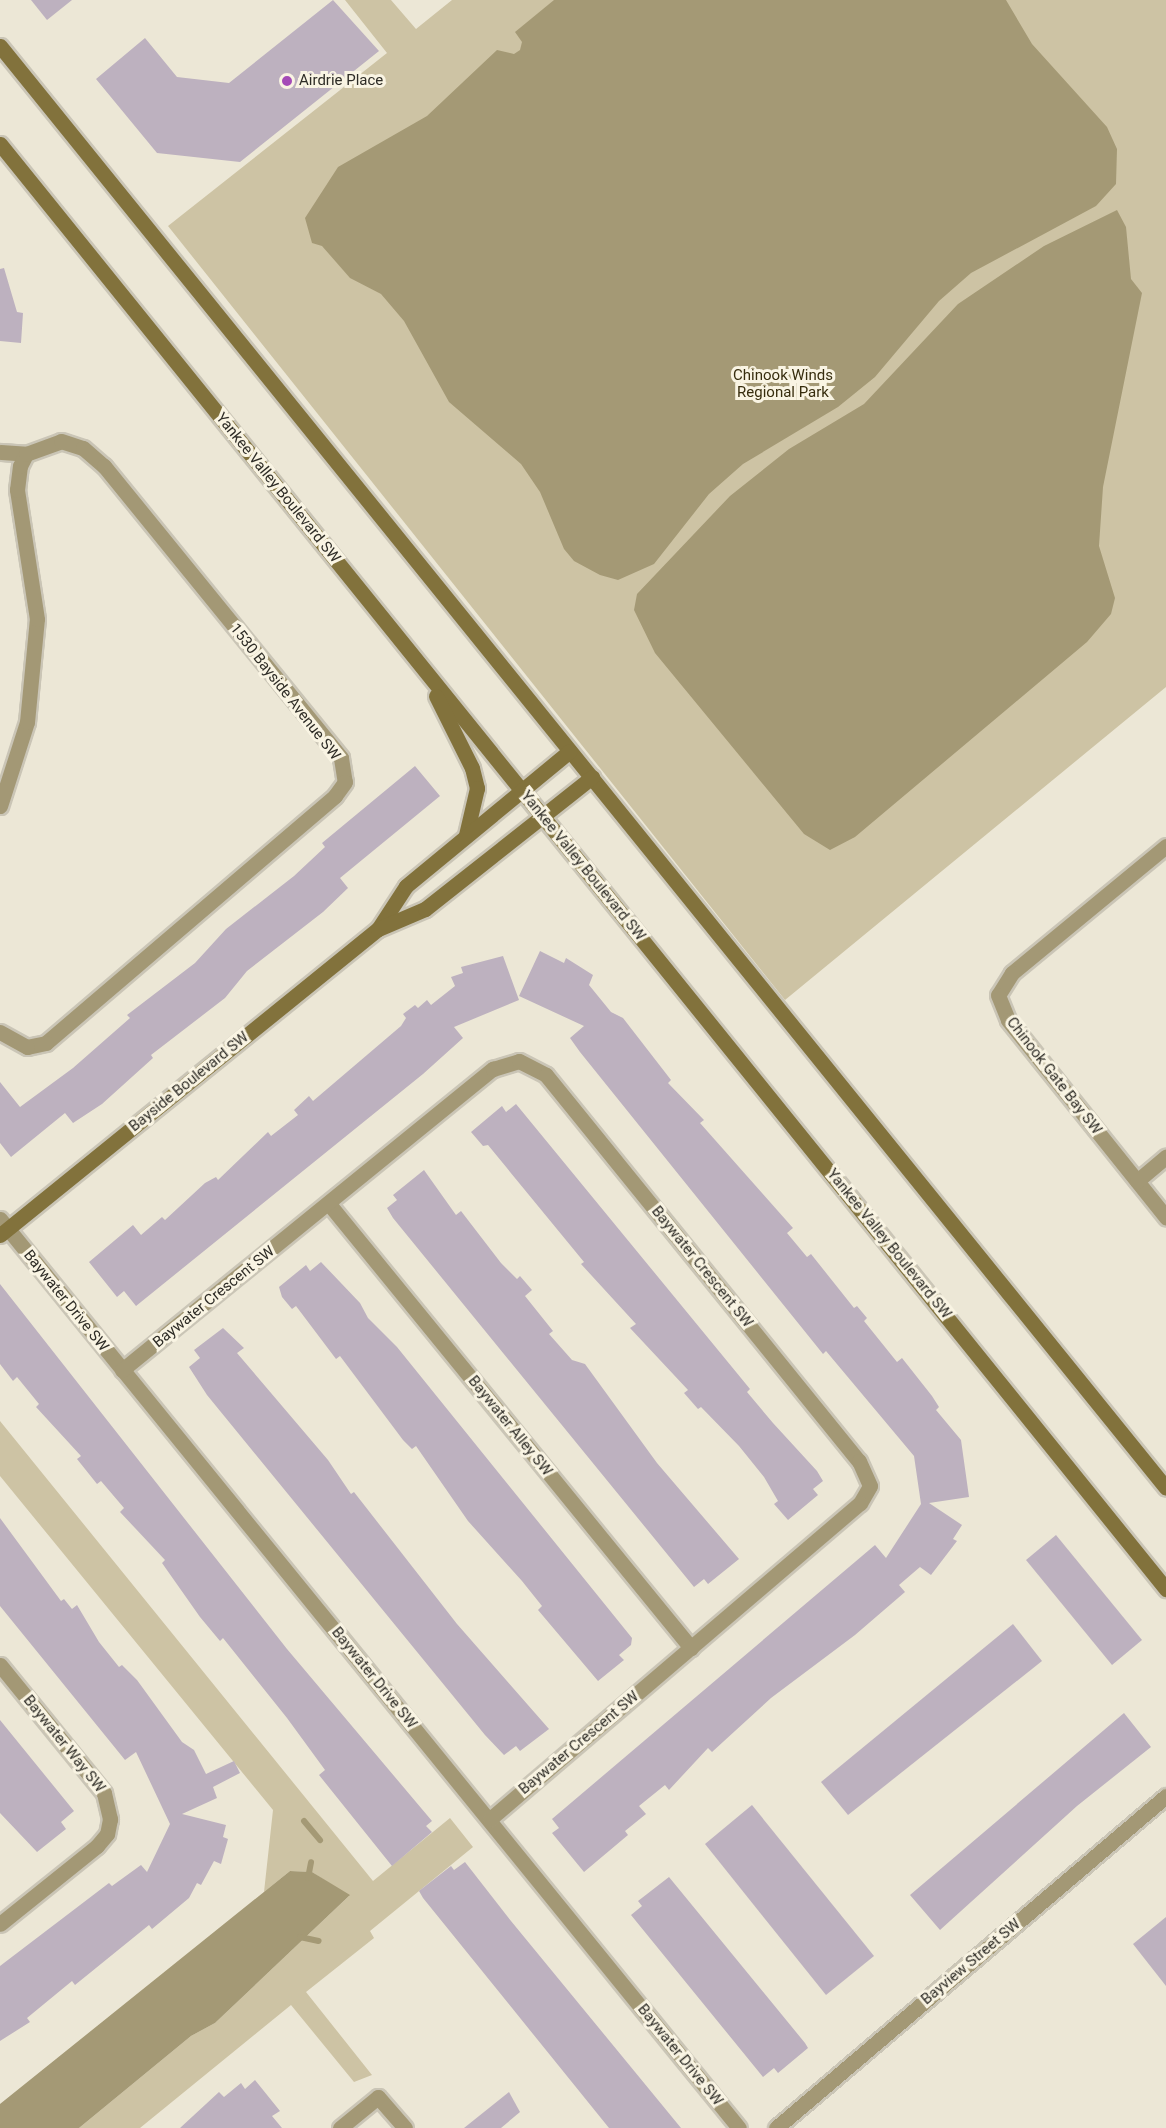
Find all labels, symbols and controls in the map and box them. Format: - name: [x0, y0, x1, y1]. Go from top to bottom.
- place label: Airdrie Place: [299, 72, 383, 90]
- marker: Airdrie Place: [280, 74, 294, 88]
- park label: Chinook Winds Regional Park: [733, 366, 833, 401]
- street label: Yankee Valley Boulevard SW: [212, 409, 344, 567]
- street label: 1530 Bayside Avenue SW: [226, 620, 344, 764]
- street label: Yankee Valley Boulevard SW: [517, 787, 649, 945]
- street label: Chinook Gate Bay SW: [1003, 1014, 1105, 1138]
- street label: Bayside Boulevard SW: [126, 1028, 252, 1136]
- street label: Yankee Valley Boulevard SW: [823, 1165, 955, 1323]
- street label: Baywater Crescent SW: [648, 1203, 756, 1331]
- street label: Baywater Crescent SW: [150, 1243, 278, 1351]
- street label: Baywater Drive SW: [20, 1247, 112, 1355]
- street label: Baywater Alley SW: [464, 1372, 556, 1480]
- street label: Baywater Drive SW: [328, 1624, 420, 1732]
- street label: Baywater Crescent SW: [515, 1688, 643, 1798]
- street label: Baywater Way SW: [19, 1692, 109, 1796]
- street label: Bayview Street SW: [918, 1915, 1024, 2009]
- street label: Baywater Drive SW: [634, 2001, 726, 2109]

